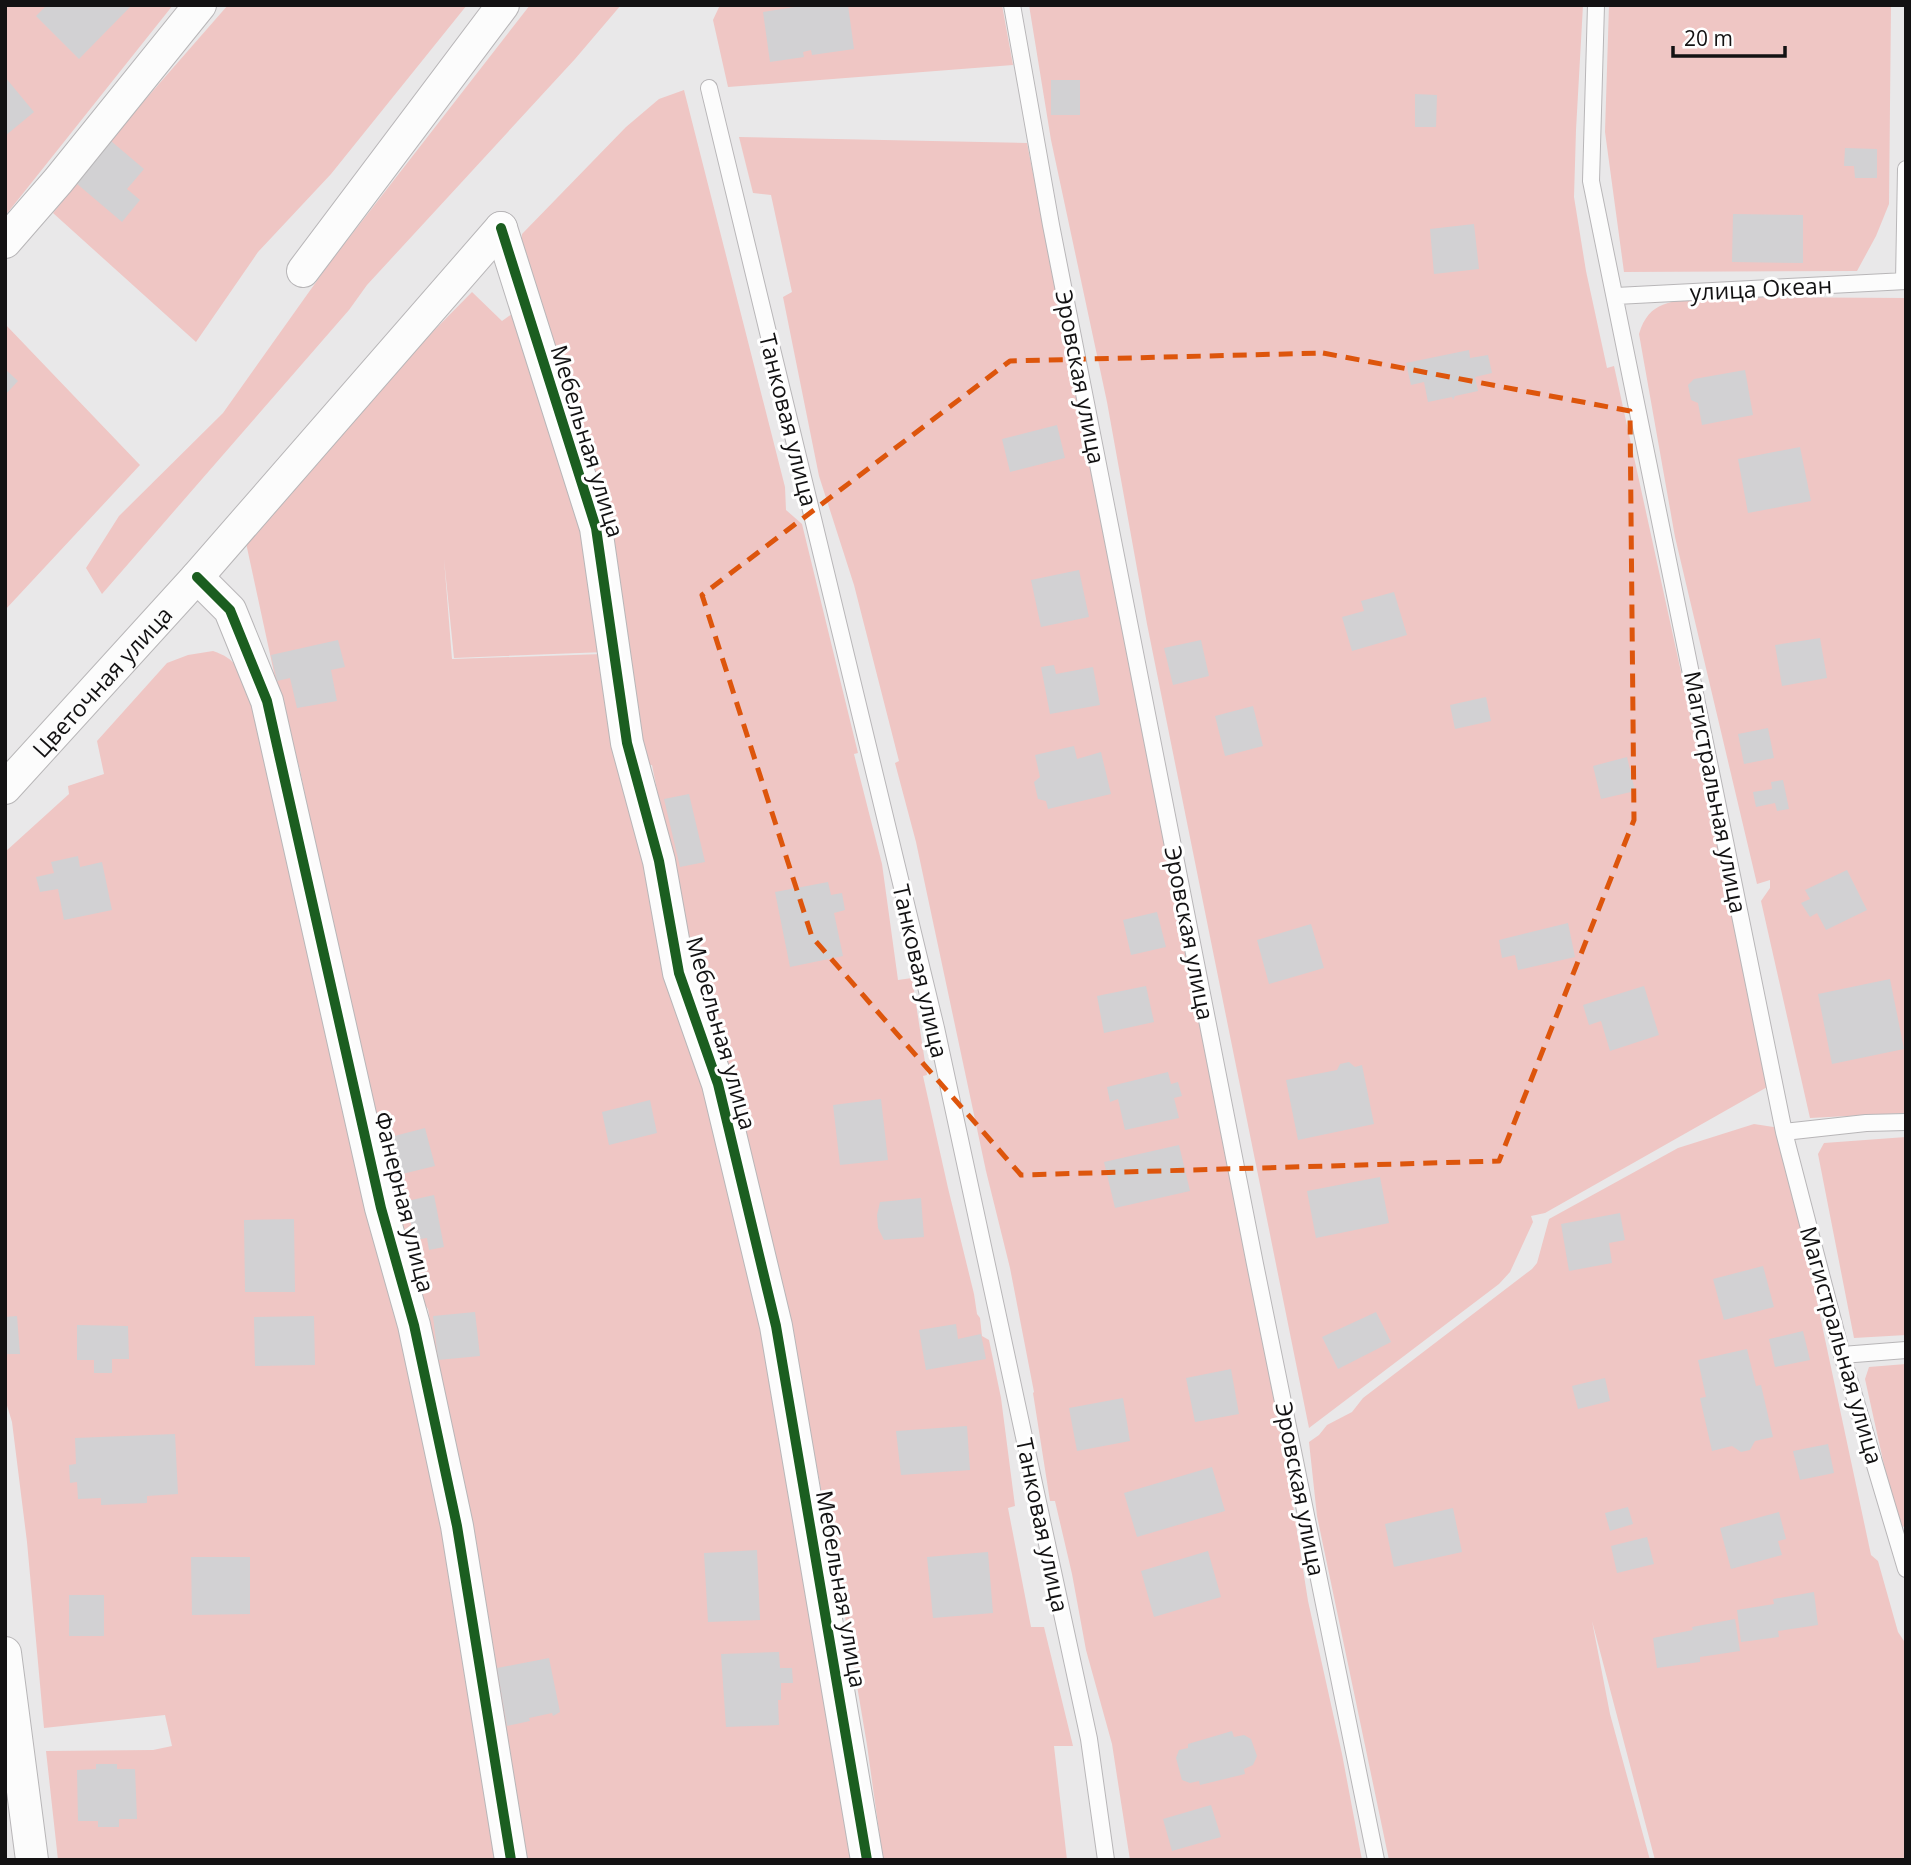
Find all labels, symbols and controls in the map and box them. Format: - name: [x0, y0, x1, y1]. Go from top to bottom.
- scale bar: [1673, 14, 1785, 58]
- text: 20 m: [1684, 24, 1733, 52]
- street label: улица Океан: [1689, 268, 1833, 308]
- street label: Эровская улица: [1048, 287, 1114, 467]
- street label: Танковая улица: [752, 330, 826, 510]
- street label: Мебельная улица: [544, 341, 632, 541]
- street label: Цветочная улица: [25, 599, 179, 764]
- street label: Магистральная улица: [1677, 668, 1755, 916]
- street label: Эровская улица: [1157, 843, 1223, 1023]
- street label: Танковая улица: [886, 881, 956, 1061]
- street label: Мебельная улица: [679, 933, 765, 1133]
- street label: Фанерная улица: [367, 1108, 443, 1296]
- street label: Магистральная улица: [1793, 1222, 1891, 1468]
- street label: Эровская улица: [1268, 1399, 1334, 1579]
- street label: Танковая улица: [1009, 1435, 1077, 1615]
- street label: Мебельная улица: [809, 1488, 875, 1690]

